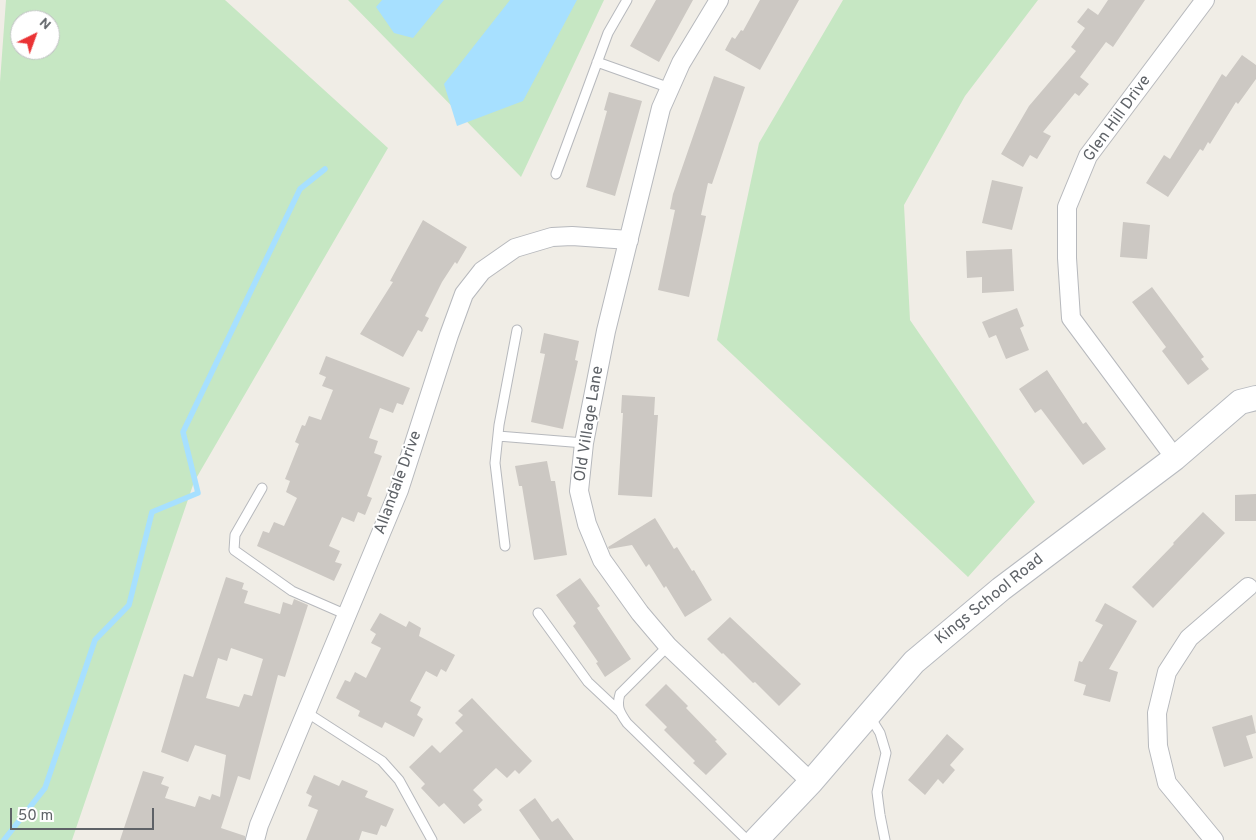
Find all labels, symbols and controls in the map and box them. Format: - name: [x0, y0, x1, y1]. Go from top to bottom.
- north arrow: [10, 10, 60, 60]
- text: N: [35, 15, 54, 34]
- street label: Glen Hill Drive: [1080, 72, 1156, 166]
- street label: Old Village Lane: [571, 365, 609, 483]
- street label: Allandale Drive: [371, 429, 427, 537]
- street label: Kings School Road: [932, 550, 1048, 650]
- scale bar: [12, 798, 156, 830]
- text: 50 m: [18, 807, 53, 826]

